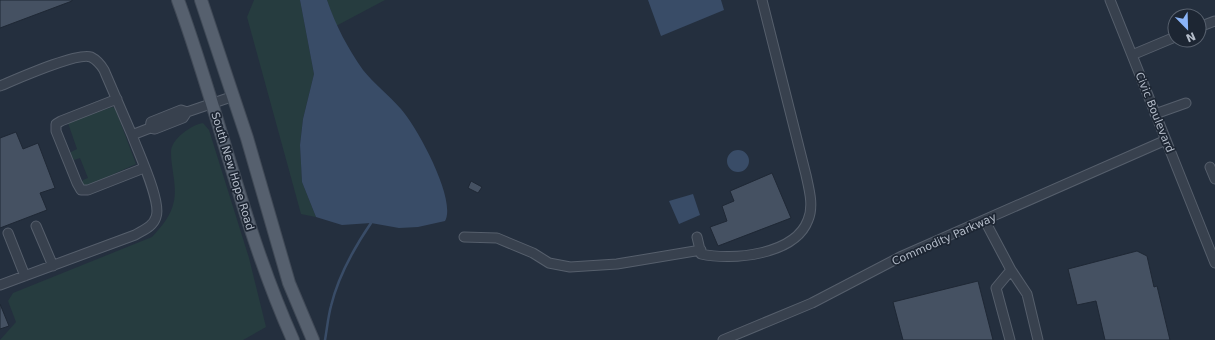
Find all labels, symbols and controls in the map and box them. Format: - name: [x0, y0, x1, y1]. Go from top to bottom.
- north arrow: [1167, 8, 1207, 48]
- text: N: [1184, 29, 1197, 45]
- street label: Civic Boulevard: [1132, 70, 1177, 154]
- street label: South New Hope Road: [208, 111, 257, 232]
- street label: Commodity Parkway: [890, 210, 999, 268]

